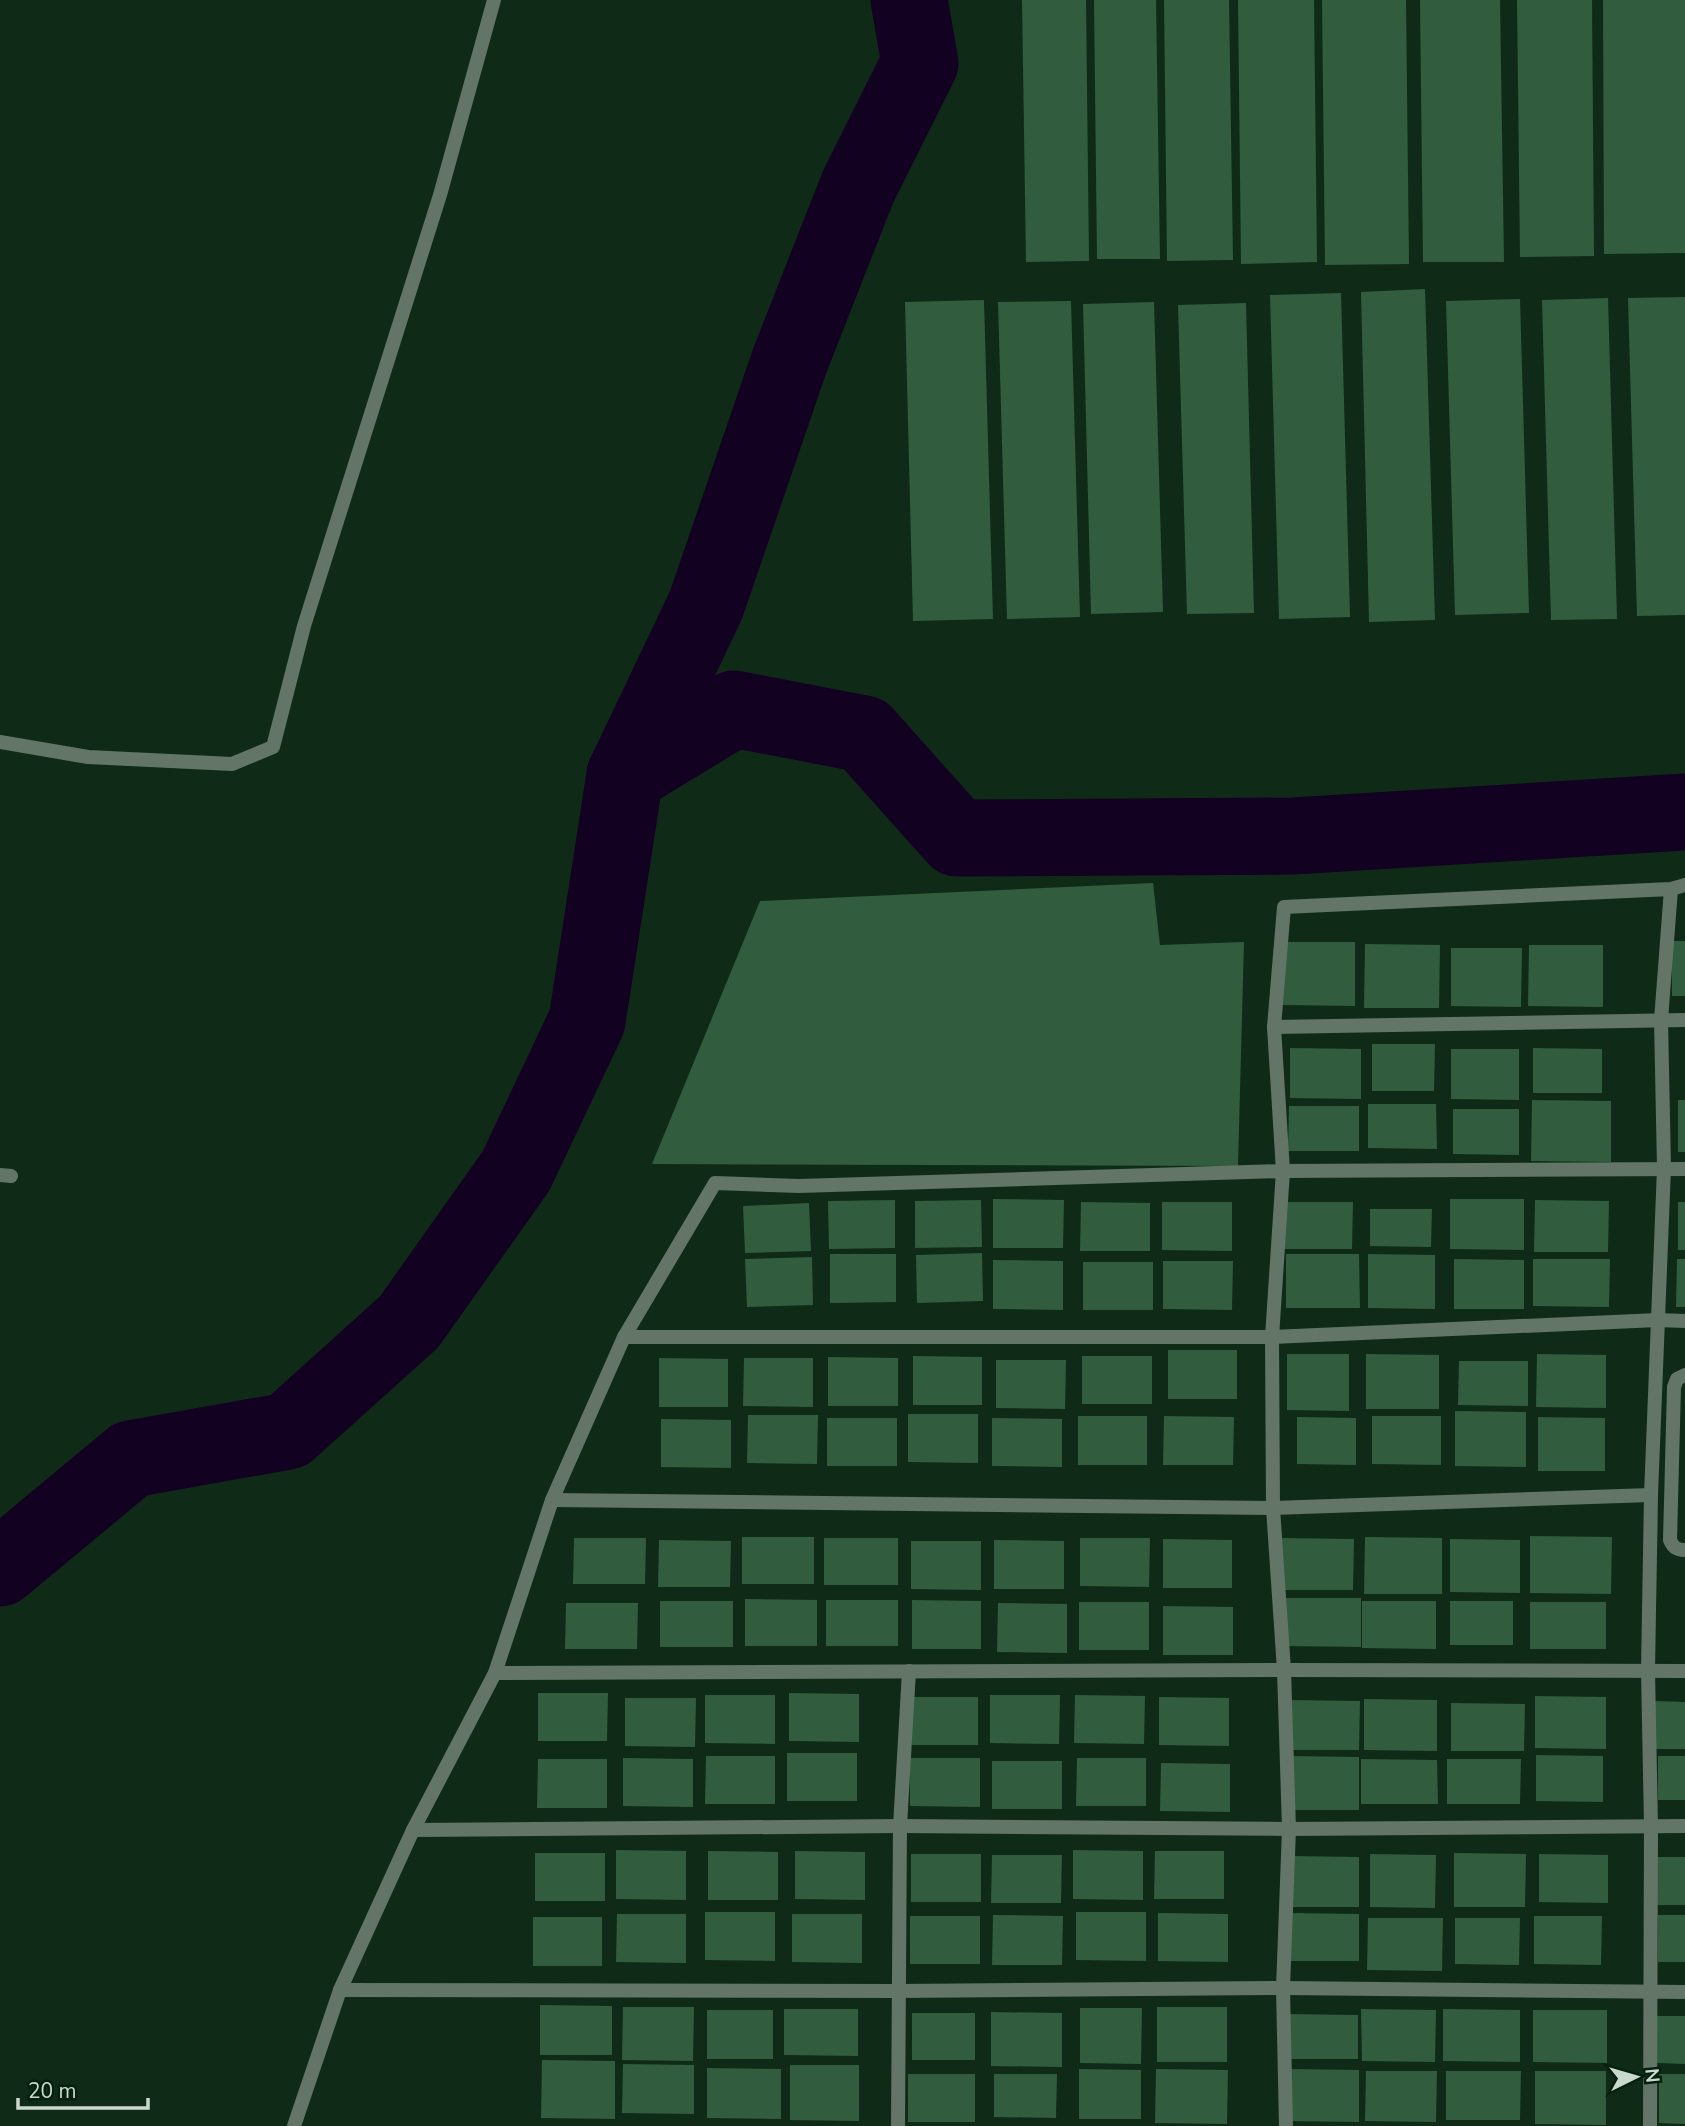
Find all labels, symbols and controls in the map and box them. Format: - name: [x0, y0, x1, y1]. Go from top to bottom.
- north arrow: [1601, 2042, 1671, 2112]
- scale bar: [18, 2066, 147, 2110]
- text: N: [1638, 2067, 1666, 2084]
- text: 20 m: [28, 2077, 77, 2105]

